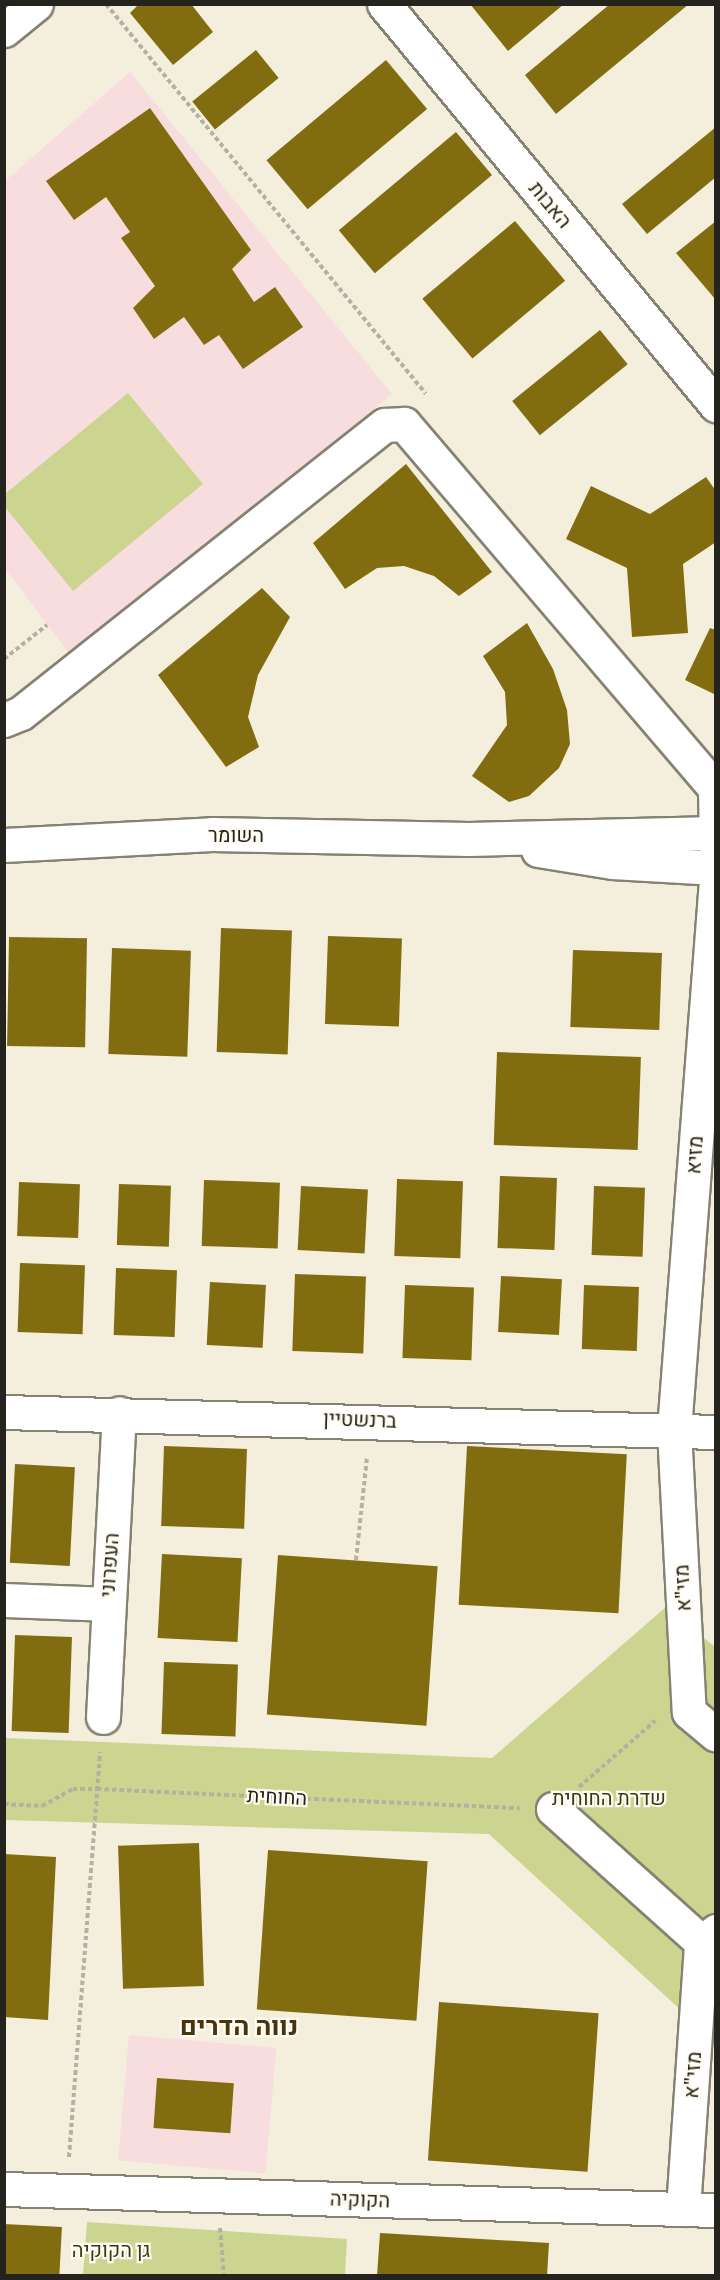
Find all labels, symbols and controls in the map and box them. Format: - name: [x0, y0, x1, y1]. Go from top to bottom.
- street label: האבות: [524, 177, 576, 233]
- street label: השומר: [208, 823, 264, 847]
- street label: מזיא: [682, 1135, 708, 1175]
- street label: ברנשטיין: [323, 1407, 397, 1433]
- street label: העפרוני: [96, 1532, 124, 1598]
- street label: מזי"א: [670, 1564, 696, 1612]
- street label: החוחית: [246, 1783, 308, 1811]
- park label: שדרת החוחית: [552, 1786, 666, 1810]
- district label: נווה הדרים: [180, 2010, 298, 2042]
- street label: מזי"א: [679, 2051, 707, 2099]
- street label: הקוקיה: [329, 2187, 391, 2213]
- park label: גן הקוקיה: [72, 2238, 150, 2262]

